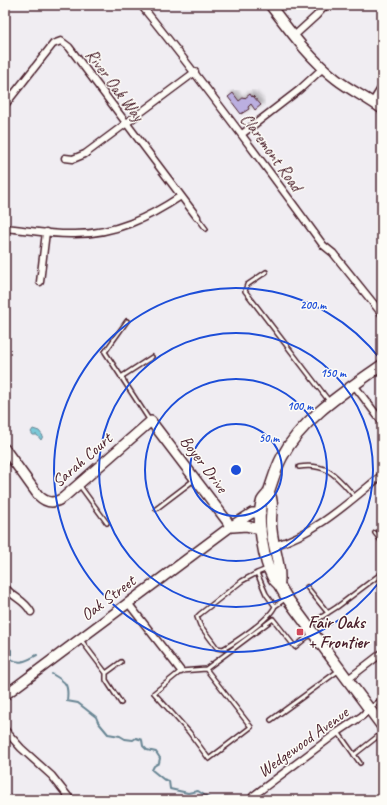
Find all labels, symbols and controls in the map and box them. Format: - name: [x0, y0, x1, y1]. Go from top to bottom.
- street label: River Oak Way: [81, 45, 150, 126]
- street label: Claremont Road: [237, 109, 309, 197]
- text: 200 m: [300, 297, 327, 313]
- text: 150 m: [320, 365, 347, 381]
- text: 100 m: [287, 398, 314, 414]
- street label: Sarah Court: [48, 427, 118, 492]
- text: 50 m: [259, 430, 280, 446]
- street label: Boyer Drive: [176, 431, 233, 498]
- centre of rings: [229, 463, 243, 477]
- street label: Oak Street: [77, 569, 141, 625]
- place label: Fair Oaks + Frontier: [308, 612, 370, 653]
- marker: Fair Oaks + Frontier: [295, 627, 305, 637]
- street label: Wedgewood Avenue: [254, 701, 354, 782]

